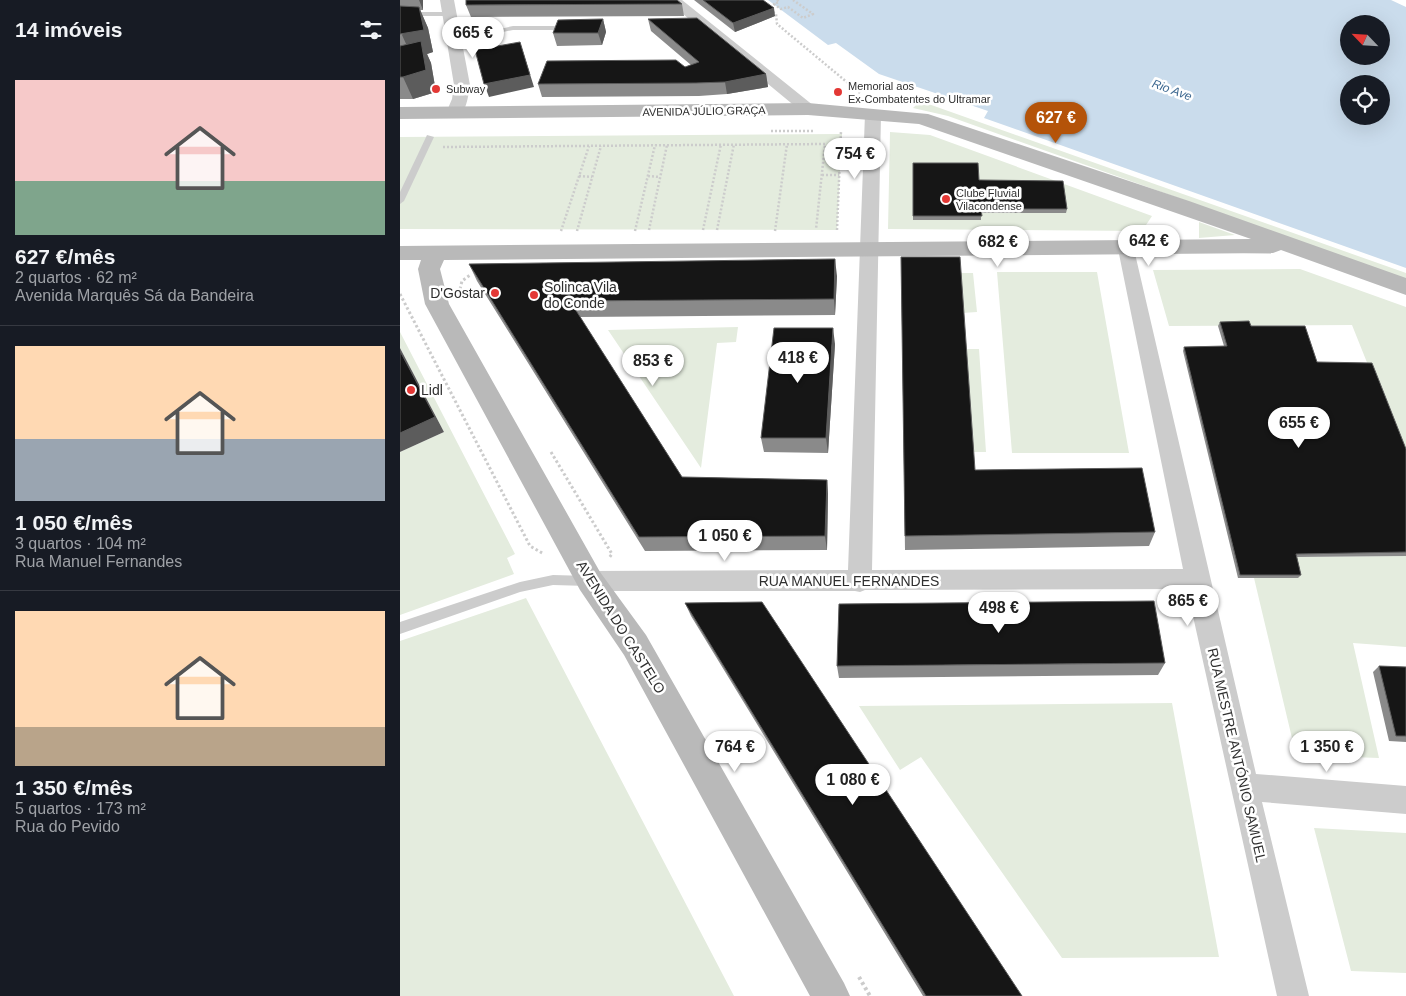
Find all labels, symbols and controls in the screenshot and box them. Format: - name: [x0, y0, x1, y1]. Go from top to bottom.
- north arrow: [1340, 15, 1390, 65]
- map controls: [1340, 15, 1390, 125]
- icon: filters: [357, 16, 385, 44]
- pin: 665 €: [438, 17, 508, 59]
- text: 14 imóveis: [15, 18, 122, 41]
- text: 665 €: [453, 24, 493, 41]
- button: locate: [1340, 75, 1390, 125]
- water label: Rio Ave: [1150, 76, 1194, 104]
- place label: Memorial aos Ex-Combatentes do Ultramar: [848, 80, 991, 105]
- marker: Subway: [430, 83, 442, 95]
- place label: Subway: [446, 83, 486, 95]
- marker: Memorial aos Ex-Combatentes do Ultramar: [832, 86, 844, 98]
- pin: 627 €: [1021, 102, 1091, 144]
- street label: AVENIDA JÚLIO GRAÇA: [642, 104, 766, 118]
- text: 627 €: [1036, 109, 1076, 126]
- icon: home: [155, 113, 245, 203]
- pin: 754 €: [820, 138, 890, 180]
- text: 754 €: [835, 145, 875, 162]
- place label: Clube Fluvial Vilacondense: [956, 187, 1022, 212]
- marker: Clube Fluvial Vilacondense: [940, 193, 952, 205]
- pin: 642 €: [1114, 224, 1184, 267]
- pin: 682 €: [963, 226, 1033, 268]
- text: 642 €: [1129, 232, 1169, 249]
- text: 682 €: [978, 233, 1018, 250]
- text: 627 €/mês: [15, 245, 115, 268]
- text: 2 quartos · 62 m²: [15, 269, 137, 286]
- place label: Solinca Vila do Conde: [544, 279, 617, 311]
- place label: D'Gostar: [430, 285, 485, 301]
- text: Avenida Marquês Sá da Bandeira: [15, 287, 254, 304]
- marker: D'Gostar: [489, 287, 501, 299]
- marker: Solinca Vila do Conde: [528, 289, 540, 301]
- pin: 418 €: [763, 342, 833, 384]
- pin: 853 €: [618, 344, 688, 387]
- text: 418 €: [778, 349, 818, 366]
- text: 853 €: [633, 352, 673, 369]
- icon: home: [155, 378, 245, 468]
- place label: Lidl: [421, 382, 443, 398]
- marker: Lidl: [405, 384, 417, 396]
- pin: 655 €: [1264, 406, 1334, 449]
- text: 655 €: [1279, 414, 1319, 431]
- text: 1 050 €/mês: [15, 511, 133, 534]
- pin: 1 050 €: [679, 520, 771, 562]
- text: 1 050 €: [698, 527, 752, 544]
- text: 3 quartos · 104 m²: [15, 535, 146, 552]
- text: Rua Manuel Fernandes: [15, 553, 182, 570]
- street label: AVENIDA DO CASTELO: [573, 558, 669, 697]
- street label: RUA MANUEL FERNANDES: [759, 573, 939, 589]
- pin: 865 €: [1153, 584, 1223, 627]
- pin: 498 €: [964, 592, 1034, 634]
- text: 865 €: [1168, 592, 1208, 609]
- text: 498 €: [979, 599, 1019, 616]
- icon: home: [155, 643, 245, 733]
- street label: RUA MESTRE ANTÓNIO SAMUEL: [1205, 646, 1270, 864]
- pin: 764 €: [700, 730, 770, 773]
- pin: 1 350 €: [1281, 730, 1373, 773]
- text: 764 €: [715, 738, 755, 755]
- text: 1 350 €: [1300, 738, 1354, 755]
- pin: 1 080 €: [807, 764, 899, 806]
- text: 1 080 €: [826, 771, 880, 788]
- text: 1 350 €/mês: [15, 776, 133, 799]
- text: 5 quartos · 173 m²: [15, 800, 146, 817]
- text: Rua do Pevido: [15, 818, 120, 835]

